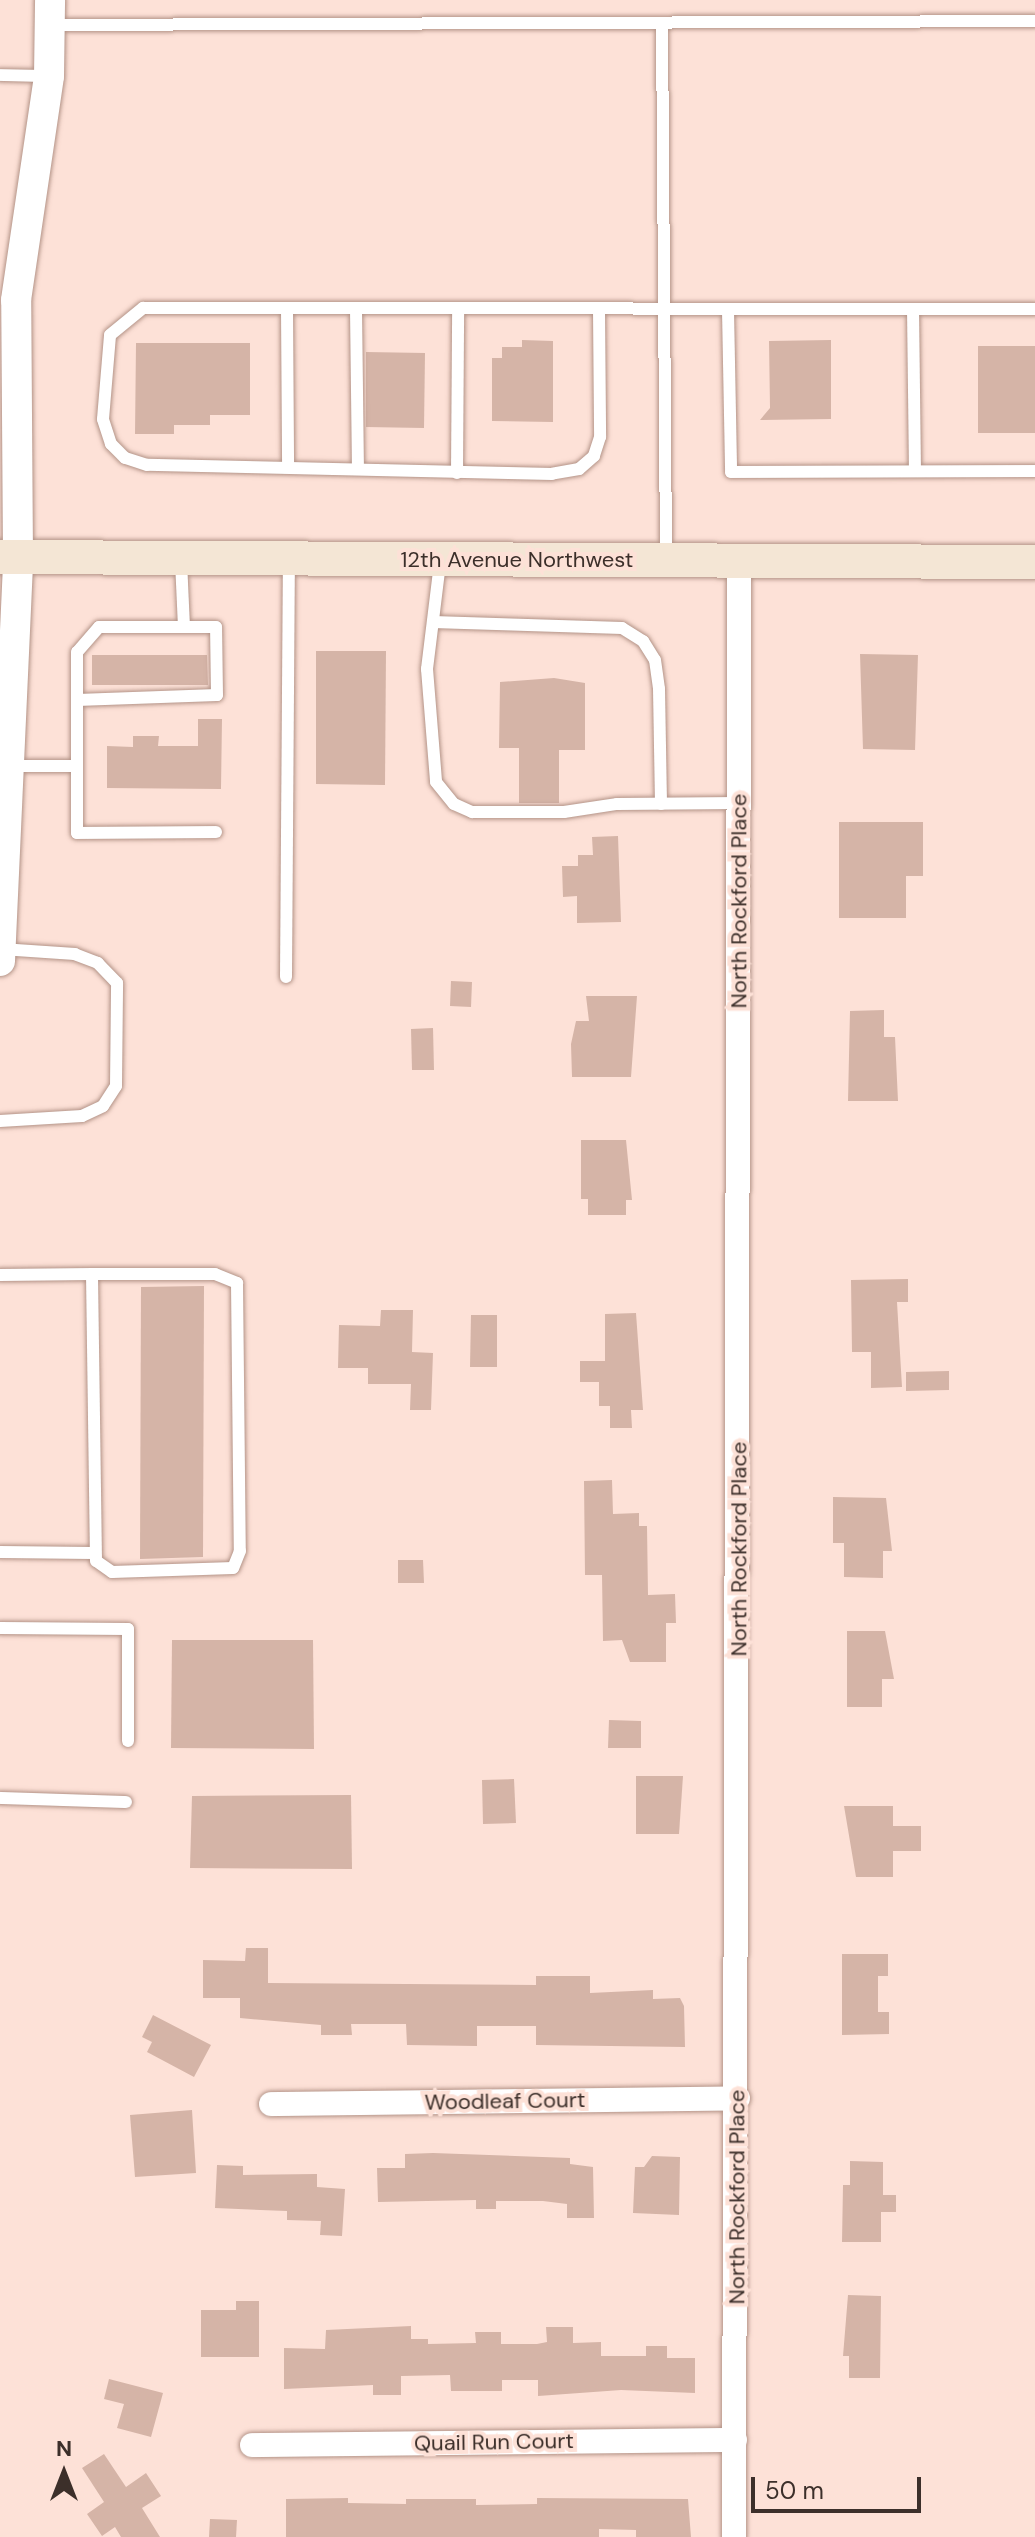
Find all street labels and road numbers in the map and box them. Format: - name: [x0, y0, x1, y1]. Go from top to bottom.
- street label: 12th Avenue Northwest: [401, 547, 633, 573]
- street label: North Rockford Place: [726, 794, 752, 1008]
- street label: North Rockford Place: [726, 1442, 752, 1656]
- street label: Woodleaf Court: [424, 2086, 586, 2116]
- street label: North Rockford Place: [724, 2090, 750, 2304]
- street label: Quail Run Court: [414, 2427, 574, 2457]

